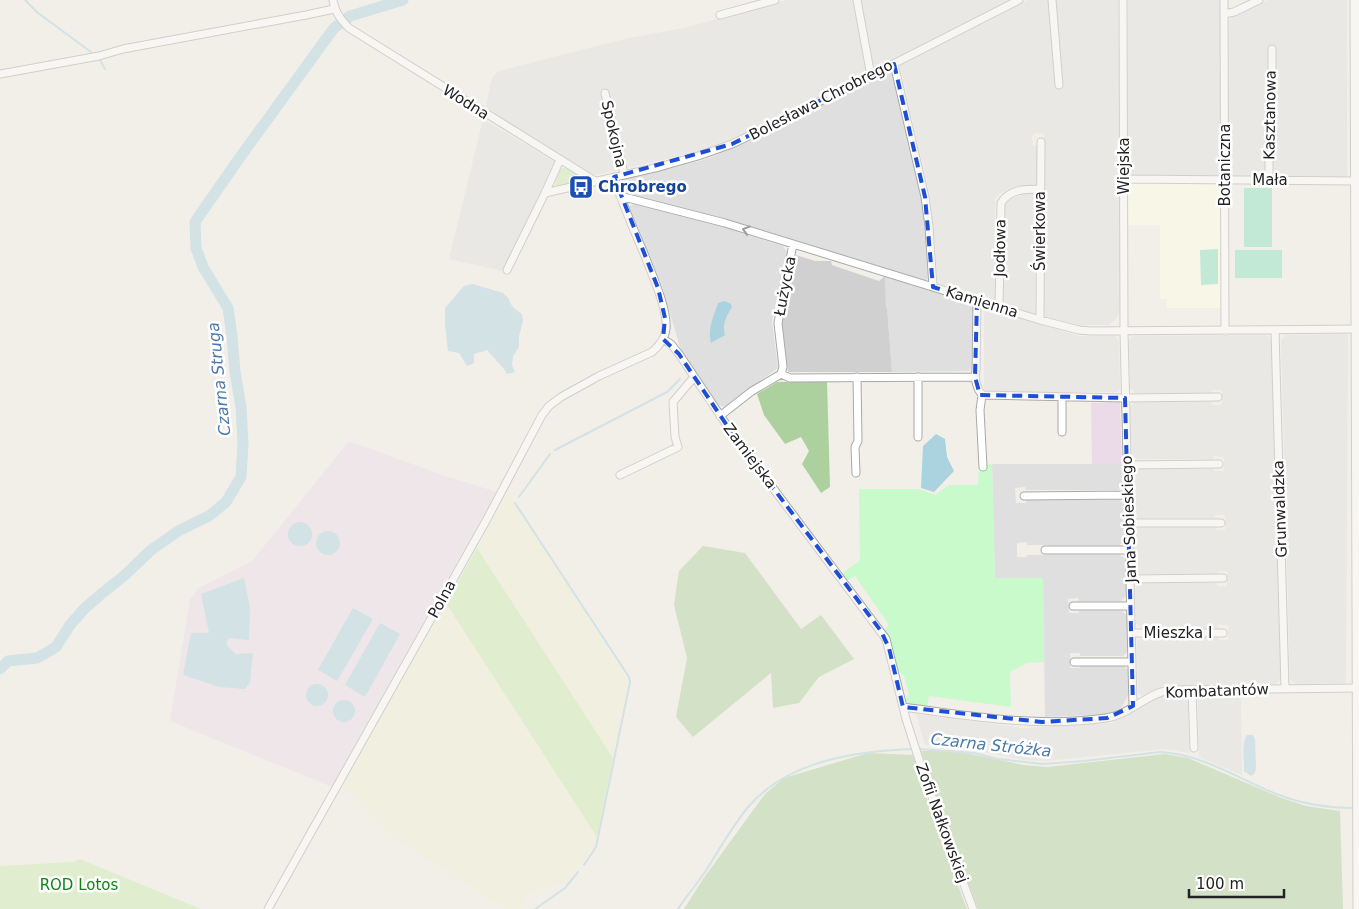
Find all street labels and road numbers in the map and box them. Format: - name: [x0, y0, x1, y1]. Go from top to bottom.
- street label: Bolesława Chrobrego: [746, 56, 896, 144]
- street label: Kasztanowa: [1260, 70, 1280, 160]
- street label: Wodna: [439, 81, 493, 123]
- street label: Spokojna: [598, 99, 630, 169]
- street label: Botaniczna: [1216, 123, 1234, 207]
- street label: Wiejska: [1115, 137, 1133, 195]
- street label: Mała: [1252, 171, 1288, 189]
- street label: Świerkowa: [1030, 191, 1049, 271]
- street label: Jodłowa: [990, 219, 1010, 278]
- street label: Łużycka: [770, 255, 800, 318]
- street label: Kamienna: [944, 282, 1020, 322]
- street label: Zamiejska: [720, 420, 780, 492]
- street label: Jana Sobieskiego: [1118, 455, 1140, 584]
- street label: Grunwaldzka: [1269, 460, 1291, 558]
- street label: Polna: [424, 577, 460, 621]
- street label: Mieszka I: [1144, 624, 1212, 642]
- street label: Kombatantów: [1165, 680, 1269, 702]
- street label: Zofii Nałkowskiej: [912, 761, 972, 885]

